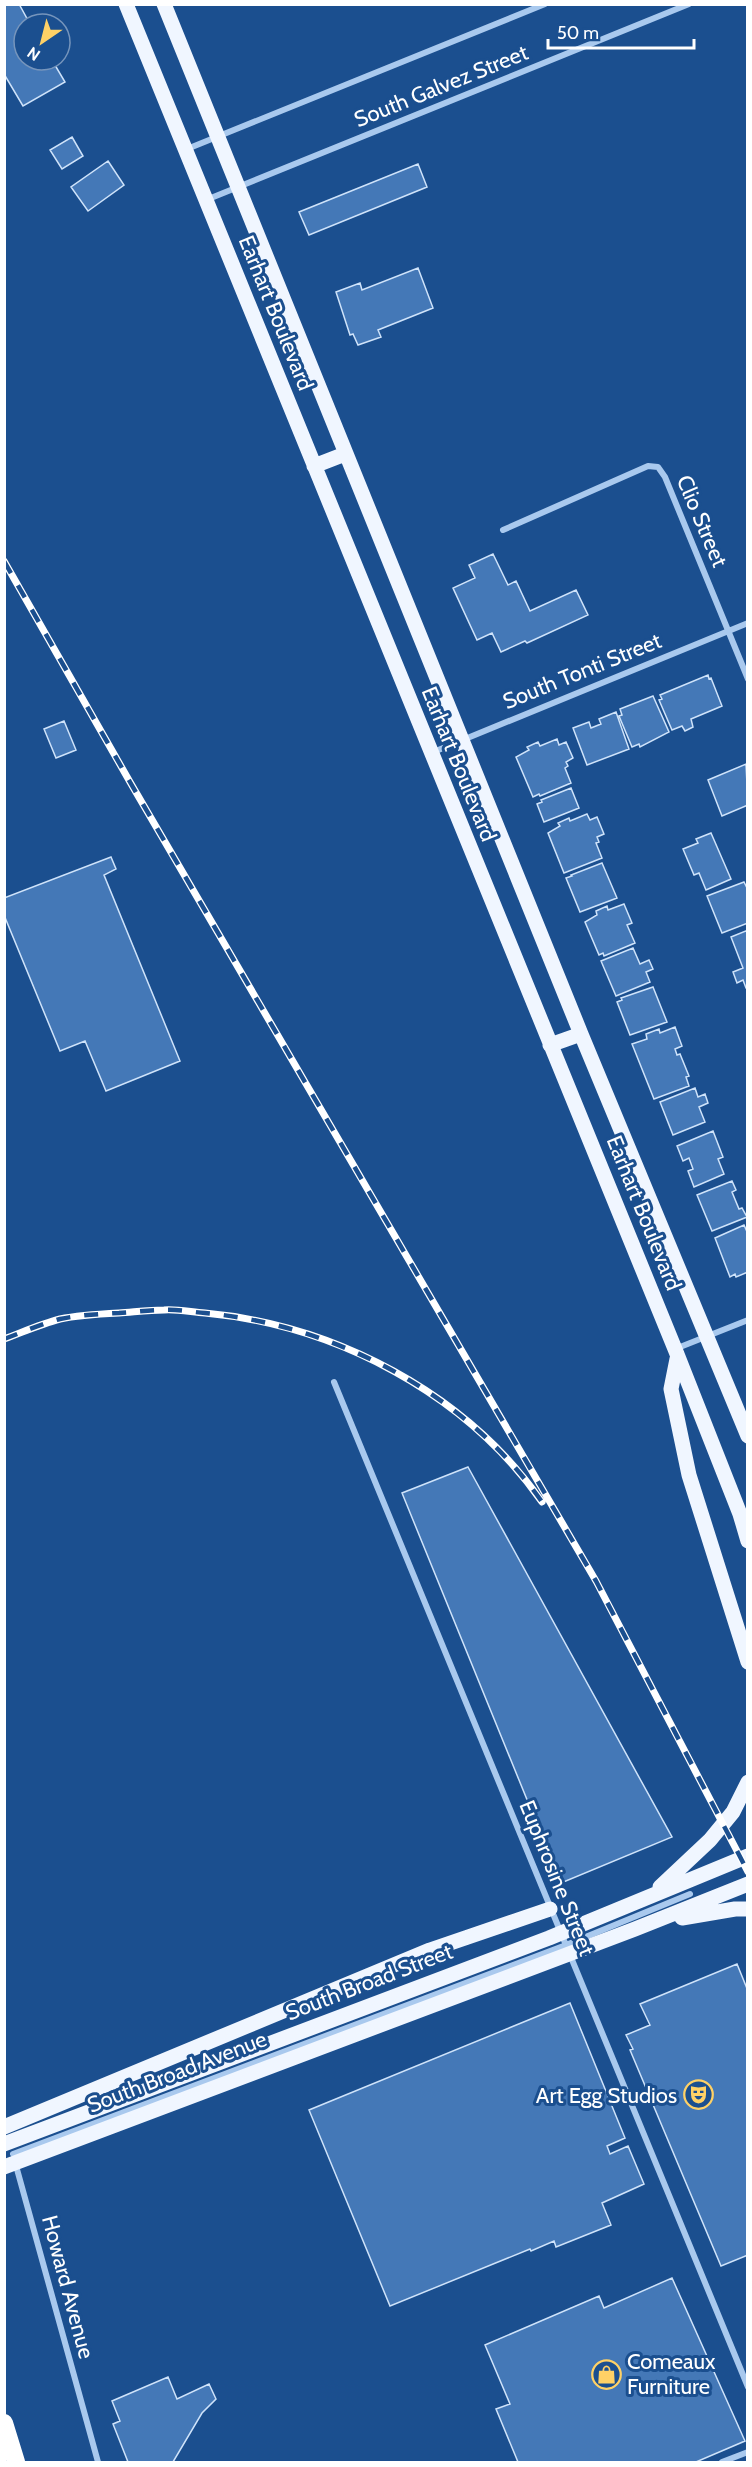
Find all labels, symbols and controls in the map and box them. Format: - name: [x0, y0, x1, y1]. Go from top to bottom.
- north arrow: [12, 12, 72, 72]
- scale bar: [548, 12, 694, 50]
- text: 50 m: [557, 22, 599, 44]
- street label: South Galvez Street: [350, 39, 532, 133]
- text: N: [24, 43, 44, 65]
- street label: Earhart Boulevard: [233, 232, 319, 394]
- street label: Clio Street: [671, 471, 734, 571]
- street label: South Tonti Street: [499, 627, 666, 715]
- street label: Earhart Boulevard: [416, 683, 502, 845]
- street label: Earhart Boulevard: [601, 1132, 687, 1294]
- street label: Euphrosine Street: [514, 1796, 601, 1960]
- street label: South Broad Street: [282, 1938, 457, 2026]
- street label: South Broad Avenue: [83, 2025, 271, 2119]
- theatre icon: Art Egg Studios: [682, 2079, 714, 2111]
- place label: Art Egg Studios: [536, 2082, 677, 2109]
- street label: Howard Avenue: [36, 2212, 100, 2362]
- place label: Comeaux Furniture: [627, 2348, 716, 2400]
- shop icon: Comeaux Furniture: [590, 2358, 622, 2390]

